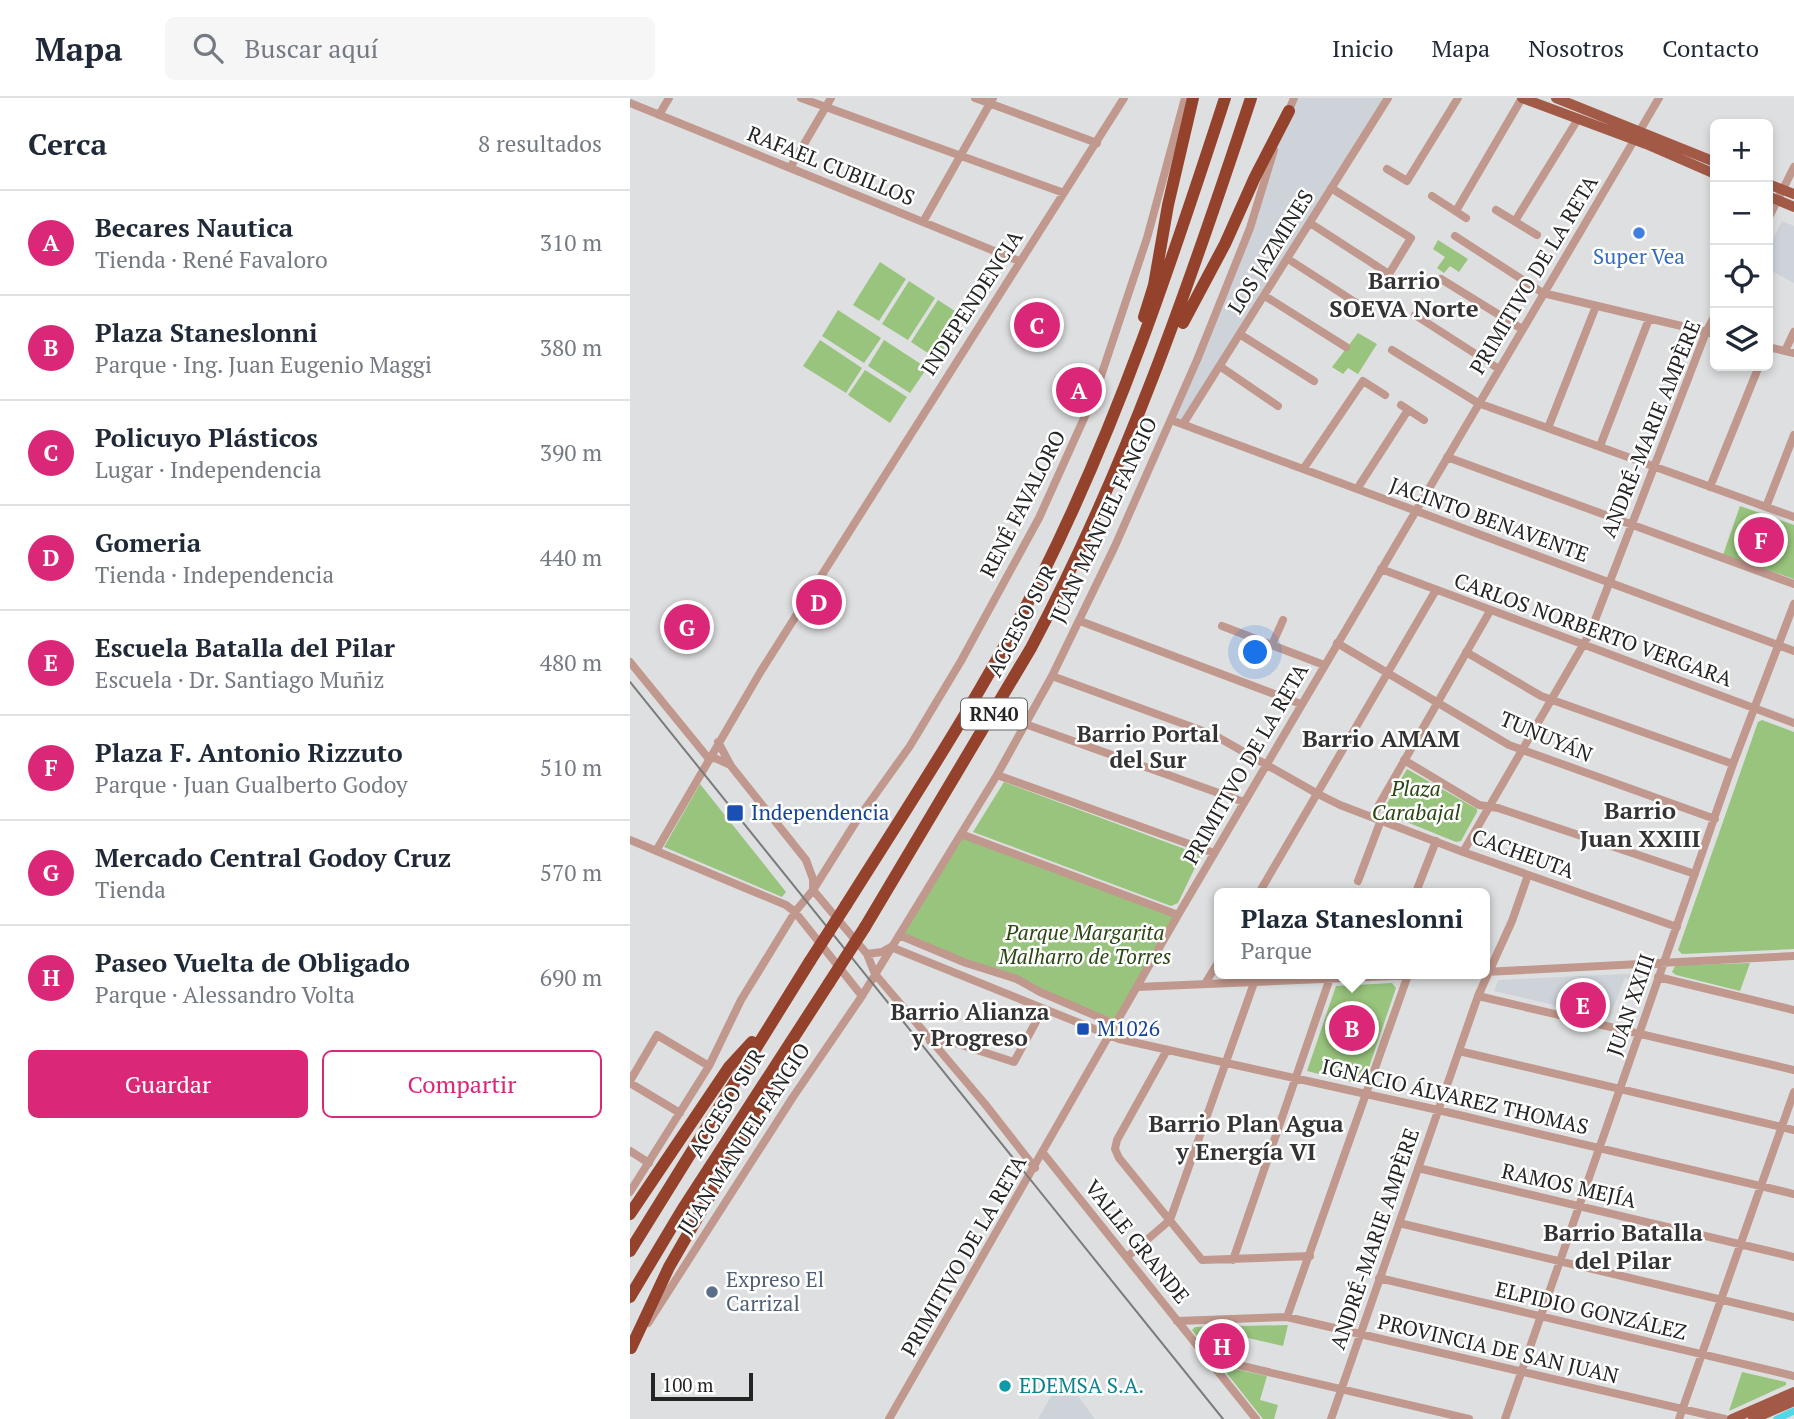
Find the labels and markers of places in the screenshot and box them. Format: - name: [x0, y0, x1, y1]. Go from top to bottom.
- marker: Super Vea: [1631, 225, 1647, 241]
- place label: Super Vea: [1593, 242, 1685, 270]
- pin: C: [1014, 299, 1060, 351]
- pin: A: [1056, 364, 1102, 416]
- pin: F: [1738, 514, 1784, 566]
- pin: D: [796, 576, 842, 628]
- pin: G: [664, 601, 710, 653]
- place label: Independencia: [751, 798, 890, 826]
- marker: Independencia: [725, 803, 745, 823]
- pin: E: [1560, 979, 1606, 1031]
- pin: B: [1329, 1002, 1375, 1054]
- place label: M1026: [1097, 1014, 1160, 1042]
- marker: M1026: [1075, 1021, 1091, 1037]
- place label: Expreso El Carrizal: [726, 1265, 824, 1317]
- marker: Expreso El Carrizal: [704, 1284, 720, 1300]
- pin: H: [1199, 1320, 1245, 1372]
- place label: EDEMSA S.A.: [1019, 1371, 1144, 1399]
- marker: EDEMSA S.A.: [997, 1378, 1013, 1394]

